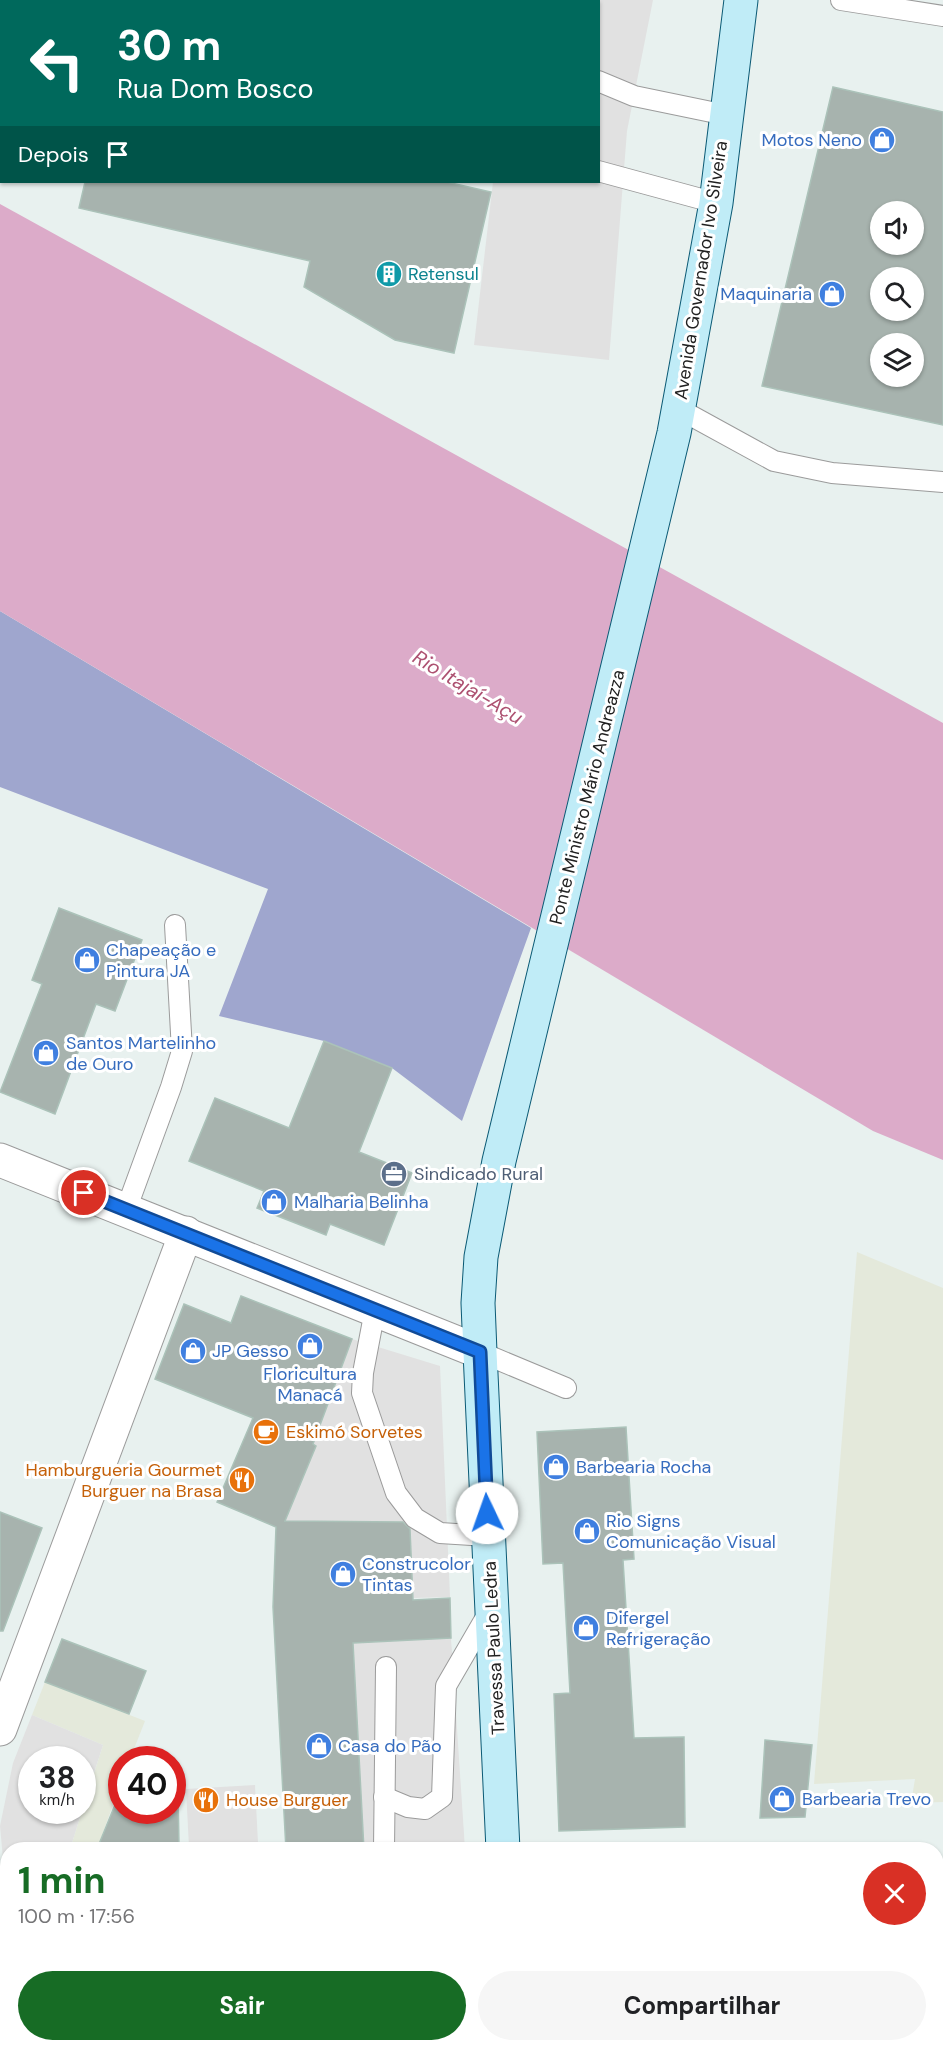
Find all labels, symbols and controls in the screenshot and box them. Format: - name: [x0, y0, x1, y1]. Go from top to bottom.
- text: 30 m: [117, 18, 221, 73]
- icon: left: [18, 24, 96, 102]
- text: Rua Dom Bosco: [117, 71, 314, 106]
- shop icon: Motos Neno: [867, 125, 897, 155]
- place label: Motos Neno: [762, 128, 862, 152]
- icon: arrive: [101, 138, 134, 171]
- street label: Avenida Governador Ivo Silveira: [669, 139, 733, 401]
- text: Depois: [18, 140, 89, 169]
- map controls: [870, 201, 924, 387]
- button: sound: [870, 201, 924, 255]
- building icon: Retensul: [374, 259, 404, 289]
- place label: Retensul: [408, 262, 479, 286]
- button: search: [870, 267, 924, 321]
- shop icon: Maquinaria: [817, 279, 847, 309]
- place label: Maquinaria: [720, 282, 812, 306]
- button: layers: [870, 333, 924, 387]
- water label: Rio Itajaí-Açu: [408, 644, 528, 730]
- street label: Ponte Ministro Mário Andreazza: [544, 667, 630, 927]
- place label: Chapeação e Pintura JA: [106, 938, 216, 983]
- shop icon: Chapeação e Pintura JA: [72, 945, 102, 975]
- place label: Santos Martelinho de Ouro: [66, 1031, 216, 1076]
- shop icon: Santos Martelinho de Ouro: [31, 1038, 61, 1068]
- office icon: Sindicado Rural: [379, 1159, 409, 1189]
- place label: Sindicado Rural: [414, 1162, 543, 1186]
- pin: [58, 1167, 109, 1218]
- icon: arrive: [67, 1176, 100, 1209]
- shop icon: Malharia Belinha: [259, 1187, 289, 1217]
- place label: Malharia Belinha: [294, 1190, 429, 1214]
- shop icon: Floricultura Manacá: [295, 1331, 325, 1361]
- shop icon: JP Gesso: [178, 1336, 208, 1366]
- place label: JP Gesso: [212, 1339, 289, 1363]
- place label: Floricultura Manacá: [263, 1362, 357, 1407]
- cafe icon: Eskimó Sorvetes: [251, 1417, 281, 1447]
- place label: Eskimó Sorvetes: [286, 1420, 423, 1444]
- shop icon: Barbearia Rocha: [541, 1452, 571, 1482]
- place label: Barbearia Rocha: [576, 1455, 711, 1479]
- place label: Hamburgueria Gourmet Burguer na Brasa: [25, 1458, 222, 1503]
- restaurant icon: Hamburgueria Gourmet Burguer na Brasa: [227, 1465, 257, 1495]
- position arrow: [455, 1481, 519, 1545]
- place label: Rio Signs Comunicação Visual: [606, 1509, 776, 1554]
- shop icon: Rio Signs Comunicação Visual: [572, 1516, 602, 1546]
- place label: Construcolor Tintas: [362, 1552, 471, 1597]
- shop icon: Construcolor Tintas: [328, 1559, 358, 1589]
- street label: Travessa Paulo Ledra: [477, 1561, 511, 1735]
- place label: Difergel Refrigeração: [606, 1606, 711, 1651]
- shop icon: Difergel Refrigeração: [571, 1613, 601, 1643]
- shop icon: Casa do Pão: [304, 1731, 334, 1761]
- place label: Casa do Pão: [338, 1734, 442, 1758]
- speed limit sign: 40: [108, 1746, 186, 1824]
- text: 38: [38, 1758, 76, 1797]
- shop icon: Barbearia Trevo: [767, 1784, 797, 1814]
- restaurant icon: House Burguer: [191, 1785, 221, 1815]
- place label: Barbearia Trevo: [802, 1787, 931, 1811]
- place label: House Burguer: [226, 1788, 348, 1812]
- text: km/h: [39, 1790, 75, 1810]
- text: 1 min: [18, 1857, 106, 1904]
- button: close: [863, 1862, 926, 1925]
- text: 100 m · 17:56: [18, 1903, 135, 1929]
- button: Sair: [18, 1971, 466, 2040]
- button: Compartilhar: [478, 1971, 926, 2040]

